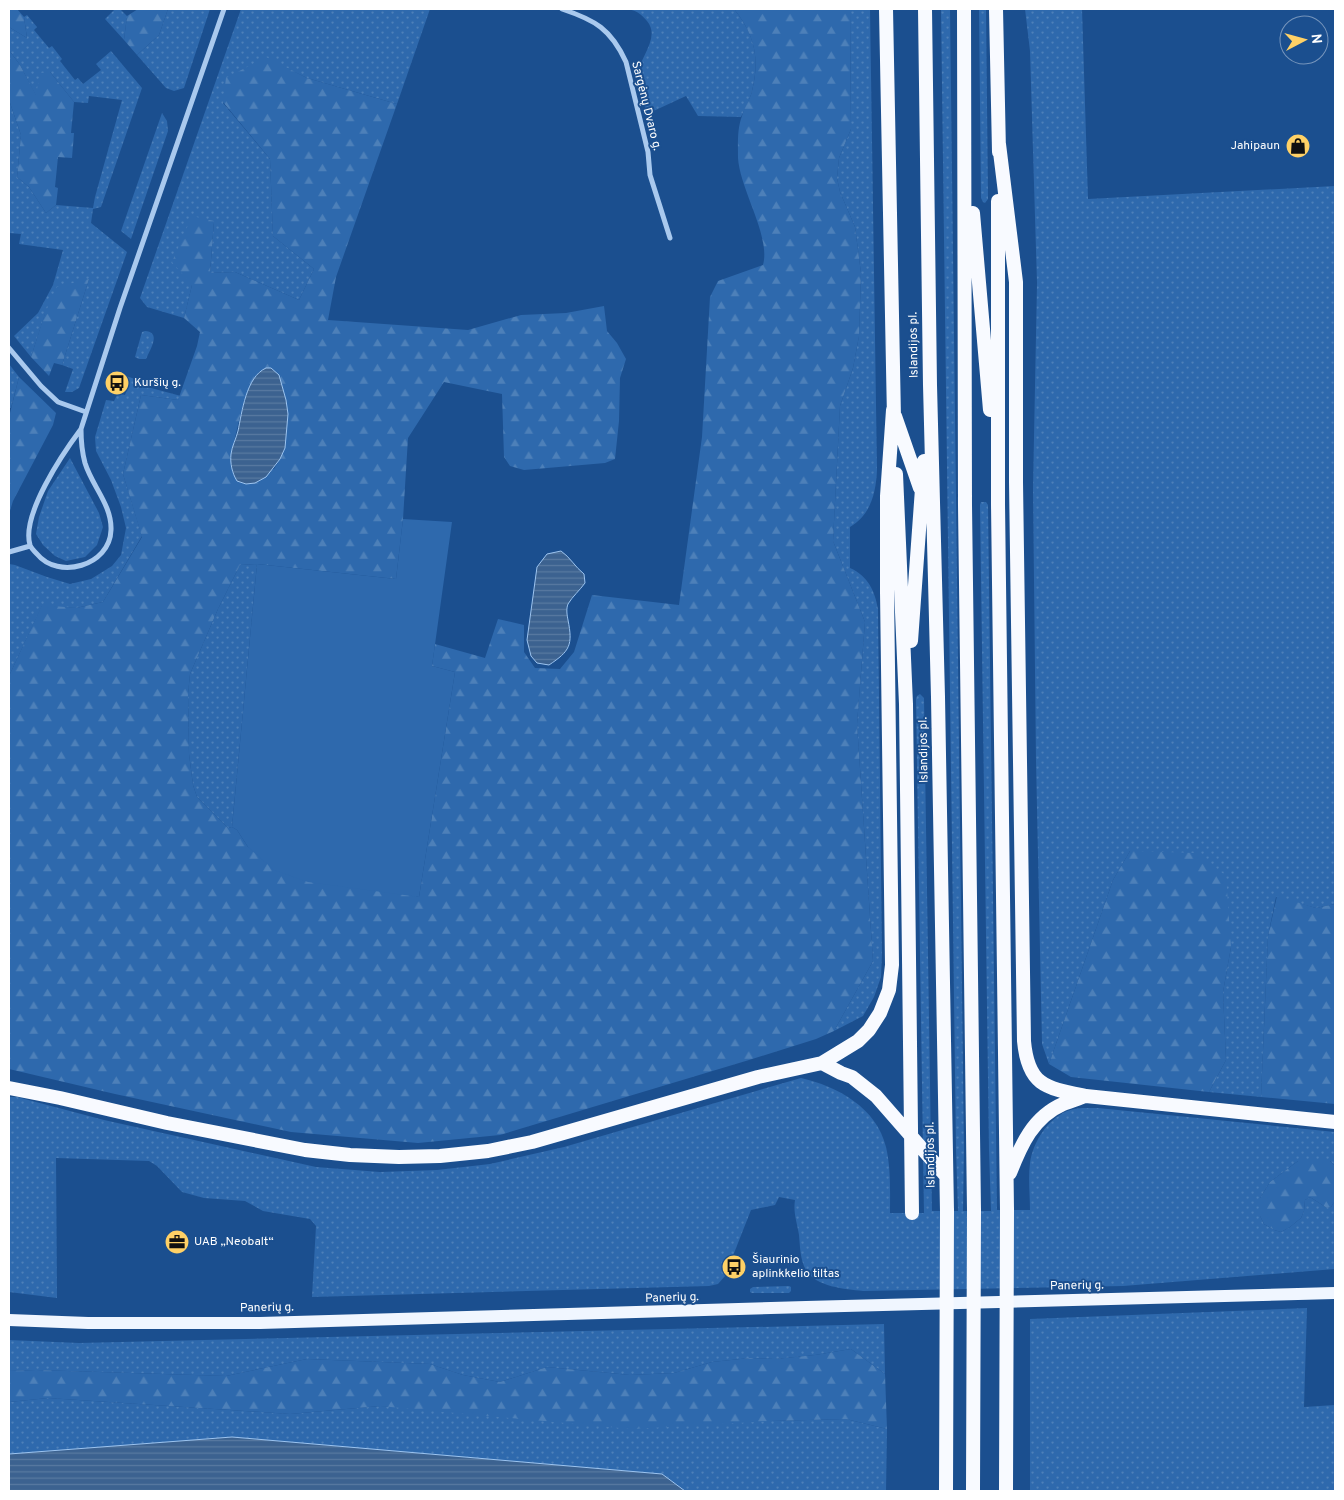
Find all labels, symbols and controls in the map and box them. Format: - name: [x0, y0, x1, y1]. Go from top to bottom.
- north arrow: [1279, 15, 1329, 65]
- text: N: [1306, 33, 1324, 45]
- street label: Sargėnų Dvaro g.: [627, 60, 665, 153]
- shop icon: Jahipaun: [1285, 133, 1311, 159]
- place label: Jahipaun: [1230, 138, 1280, 154]
- street label: Islandijos pl.: [905, 311, 923, 378]
- bus stop icon: Kuršių g.: [104, 370, 130, 396]
- place label: Kuršių g.: [134, 375, 181, 391]
- street label: Islandijos pl.: [915, 716, 933, 783]
- street label: Islandijos pl.: [922, 1121, 940, 1188]
- office icon: UAB „Neobalt“: [164, 1229, 190, 1255]
- place label: UAB „Neobalt“: [194, 1234, 274, 1250]
- place label: Šiaurinio aplinkkelio tiltas: [752, 1252, 840, 1282]
- bus stop icon: Šiaurinio aplinkkelio tiltas: [721, 1254, 747, 1280]
- street label: Panerių g.: [1050, 1278, 1104, 1294]
- street label: Panerių g.: [645, 1289, 700, 1307]
- street label: Panerių g.: [240, 1300, 294, 1316]

